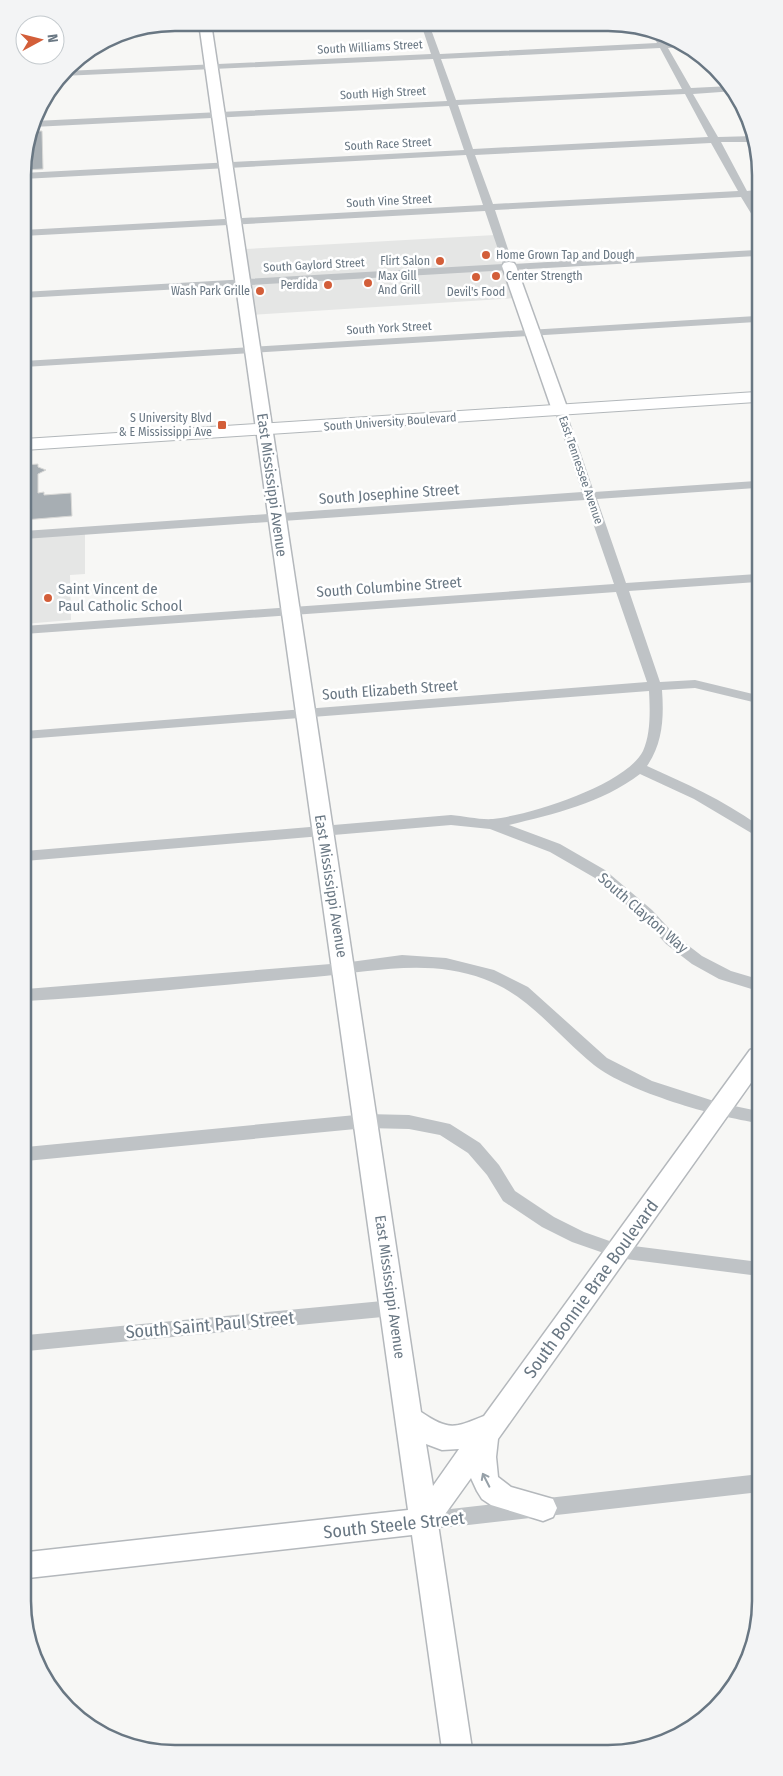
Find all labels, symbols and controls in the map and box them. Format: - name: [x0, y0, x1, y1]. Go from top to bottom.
- north arrow: [15, 15, 65, 65]
- text: N: [43, 33, 61, 44]
- street label: South Williams Street: [317, 37, 423, 57]
- street label: South High Street: [340, 84, 426, 102]
- street label: South Race Street: [344, 135, 432, 153]
- street label: South Vine Street: [346, 192, 432, 210]
- place label: Home Grown Tap and Dough: [496, 248, 635, 262]
- marker: Home Grown Tap and Dough: [480, 249, 492, 261]
- place label: Flirt Salon: [380, 254, 430, 268]
- street label: South Gaylord Street: [263, 255, 365, 275]
- marker: Flirt Salon: [434, 255, 446, 267]
- place label: Max Gill And Grill: [378, 269, 420, 297]
- place label: Center Strength: [506, 269, 583, 283]
- marker: Center Strength: [490, 270, 502, 282]
- marker: Devil's Food: [470, 271, 482, 283]
- marker: Max Gill And Grill: [362, 277, 374, 289]
- place label: Perdida: [281, 278, 318, 292]
- marker: Perdida: [322, 279, 334, 291]
- place label: Wash Park Grille: [171, 284, 250, 298]
- marker: Wash Park Grille: [254, 285, 266, 297]
- place label: Devil's Food: [447, 285, 505, 299]
- street label: South York Street: [346, 319, 432, 337]
- street label: South University Boulevard: [323, 410, 457, 434]
- place label: S University Blvd & E Mississippi Ave: [119, 411, 212, 439]
- street label: East Mississippi Avenue: [253, 412, 291, 558]
- street label: East Tennessee Avenue: [556, 414, 606, 526]
- marker: S University Blvd & E Mississippi Ave: [216, 419, 228, 431]
- street label: South Josephine Street: [318, 480, 460, 508]
- street label: South Columbine Street: [316, 573, 462, 601]
- place label: Saint Vincent de Paul Catholic School: [58, 580, 182, 615]
- marker: Saint Vincent de Paul Catholic School: [42, 592, 54, 604]
- street label: South Elizabeth Street: [322, 676, 458, 704]
- street label: East Mississippi Avenue: [311, 813, 351, 959]
- street label: South Clayton Way: [594, 869, 692, 957]
- street label: South Bonnie Brae Boulevard: [519, 1196, 663, 1382]
- street label: East Mississippi Avenue: [371, 1214, 409, 1360]
- street label: South Saint Paul Street: [125, 1307, 295, 1343]
- one-way arrow: [481, 1473, 491, 1488]
- street label: South Steele Street: [322, 1507, 466, 1543]

